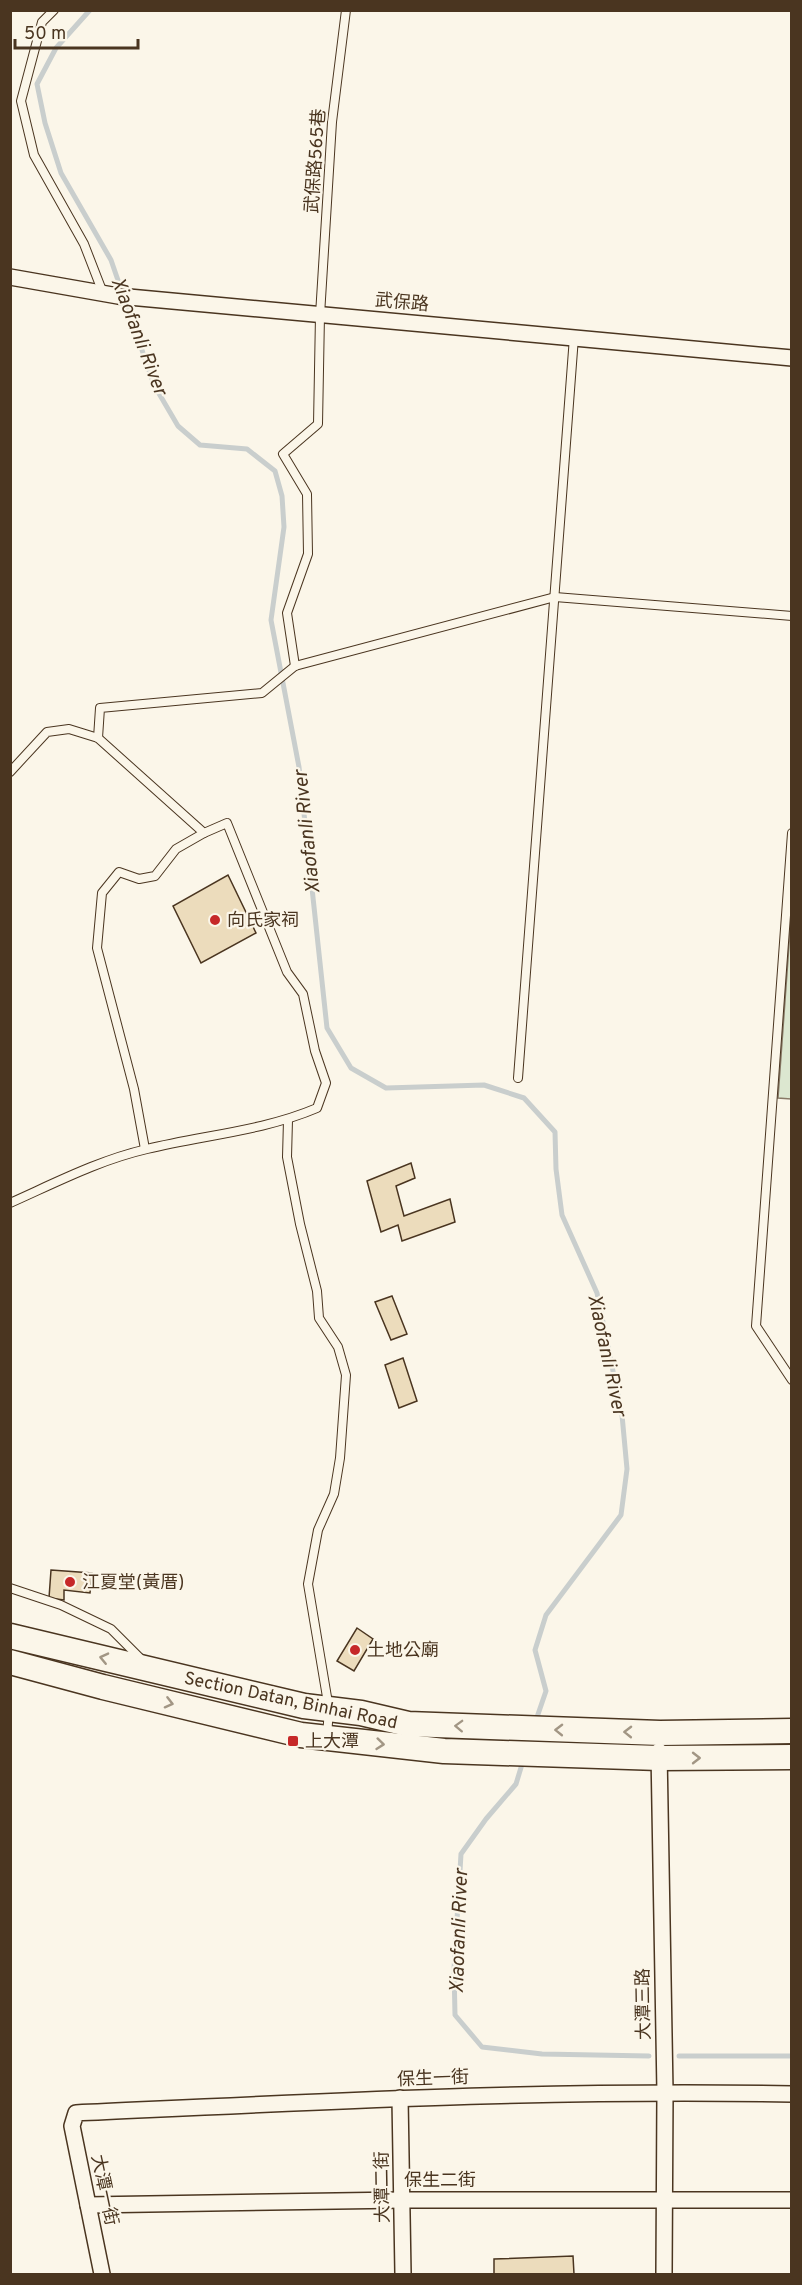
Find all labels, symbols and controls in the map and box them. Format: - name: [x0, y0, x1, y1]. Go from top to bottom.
- scale bar: [15, 12, 138, 50]
- text: 50 m: [24, 23, 66, 46]
- street label: 武保路565巷: [301, 108, 332, 214]
- water label: Xiaofanli River: [104, 274, 173, 401]
- street label: 武保路: [374, 290, 430, 317]
- water label: Xiaofanli River: [288, 767, 327, 895]
- place label: 向氏家祠: [227, 910, 299, 933]
- marker: 向氏家祠: [208, 913, 222, 927]
- water label: Xiaofanli River: [580, 1292, 632, 1420]
- place label: 江夏堂(黃厝): [82, 1572, 184, 1595]
- marker: 江夏堂(黃厝): [63, 1575, 77, 1589]
- place label: 土地公廟: [367, 1640, 439, 1663]
- marker: 土地公廟: [348, 1643, 362, 1657]
- one-way arrow: [99, 1653, 109, 1666]
- street label: Section Datan, Binhai Road: [182, 1668, 400, 1735]
- one-way arrow: [164, 1695, 174, 1708]
- one-way arrow: [455, 1720, 464, 1733]
- one-way arrow: [554, 1724, 563, 1737]
- one-way arrow: [624, 1726, 633, 1738]
- place label: 上大潭: [305, 1731, 359, 1754]
- marker: 上大潭: [286, 1734, 300, 1748]
- one-way arrow: [376, 1737, 385, 1750]
- one-way arrow: [691, 1752, 700, 1764]
- water label: Xiaofanli River: [445, 1867, 475, 1994]
- street label: 大潭三路: [632, 1968, 657, 2040]
- street label: 保生一街: [397, 2067, 469, 2092]
- street label: 大潭二街: [371, 2151, 396, 2223]
- street label: 大潭一街: [85, 2153, 122, 2228]
- street label: 保生二街: [404, 2170, 476, 2193]

